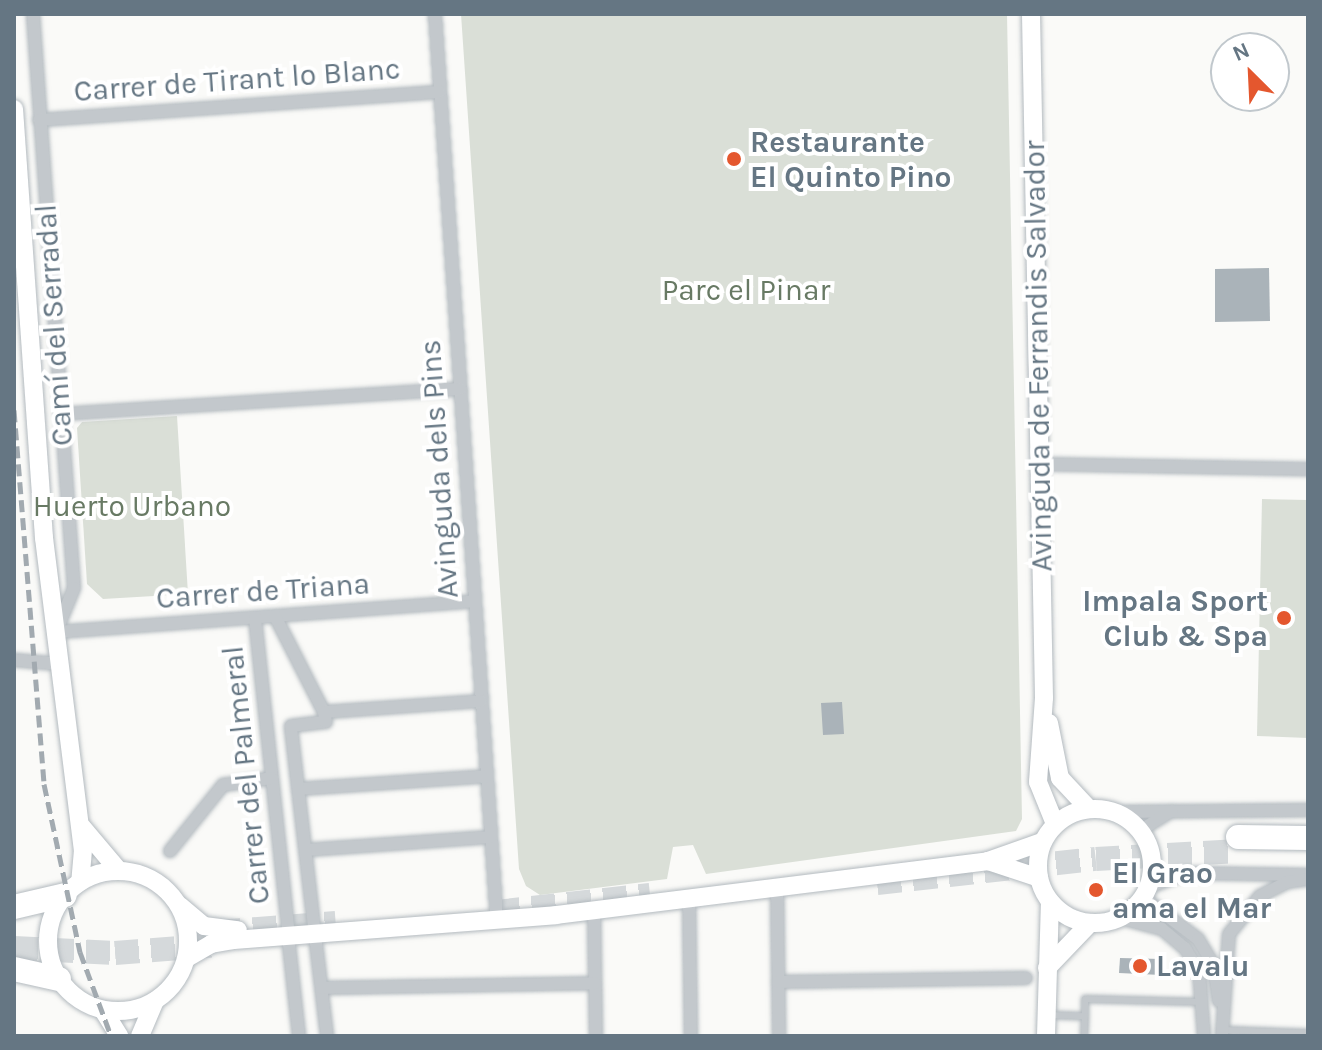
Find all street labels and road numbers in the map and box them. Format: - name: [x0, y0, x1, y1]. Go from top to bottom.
- street label: Carrer de Tirant lo Blanc: [73, 51, 401, 109]
- street label: Avinguda de Ferrandis Salvador: [1016, 140, 1060, 572]
- street label: Camí del Serradal: [28, 203, 80, 447]
- street label: Avinguda dels Pins: [412, 339, 466, 599]
- street label: Carrer de Triana: [155, 566, 371, 616]
- street label: Carrer del Palmeral: [215, 644, 277, 906]

